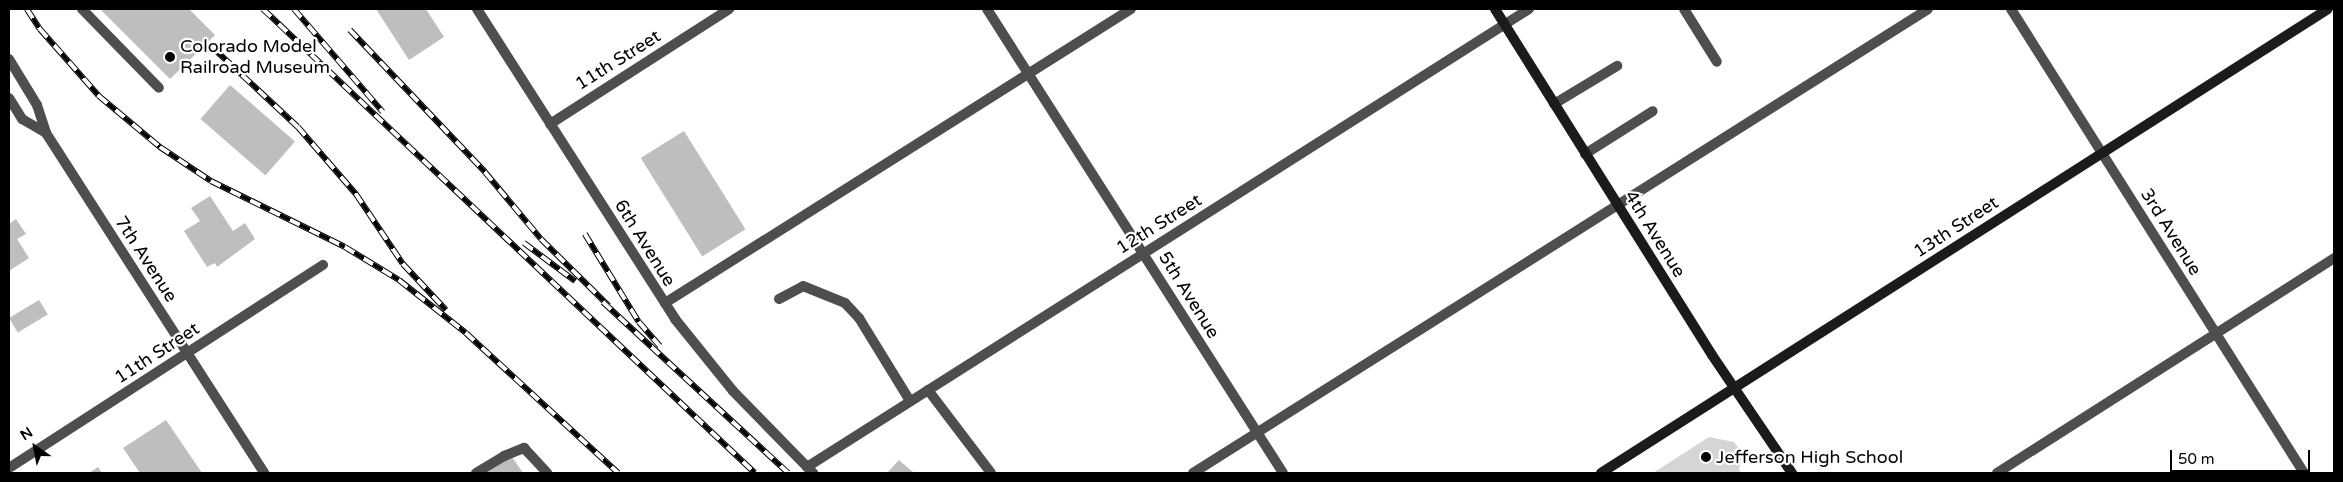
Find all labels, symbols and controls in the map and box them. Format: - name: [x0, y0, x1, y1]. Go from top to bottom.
- street label: 11th Street: [571, 25, 665, 95]
- place label: Colorado Model Railroad Museum: [180, 36, 330, 78]
- marker: Colorado Model Railroad Museum: [164, 51, 176, 63]
- street label: 3rd Avenue: [2136, 185, 2206, 279]
- street label: 4th Avenue: [1620, 187, 1690, 281]
- street label: 12th Street: [1112, 189, 1206, 259]
- street label: 13th Street: [1910, 192, 2002, 262]
- street label: 6th Avenue: [610, 196, 680, 290]
- street label: 7th Avenue: [110, 212, 182, 306]
- street label: 5th Avenue: [1154, 248, 1224, 342]
- street label: 11th Street: [111, 318, 203, 388]
- north arrow: [10, 422, 60, 472]
- text: N: [17, 424, 36, 444]
- scale bar: [2173, 440, 2313, 472]
- place label: Jefferson High School: [1716, 446, 1903, 468]
- text: 50 m: [2178, 450, 2215, 468]
- marker: Jefferson High School: [1700, 451, 1712, 463]

